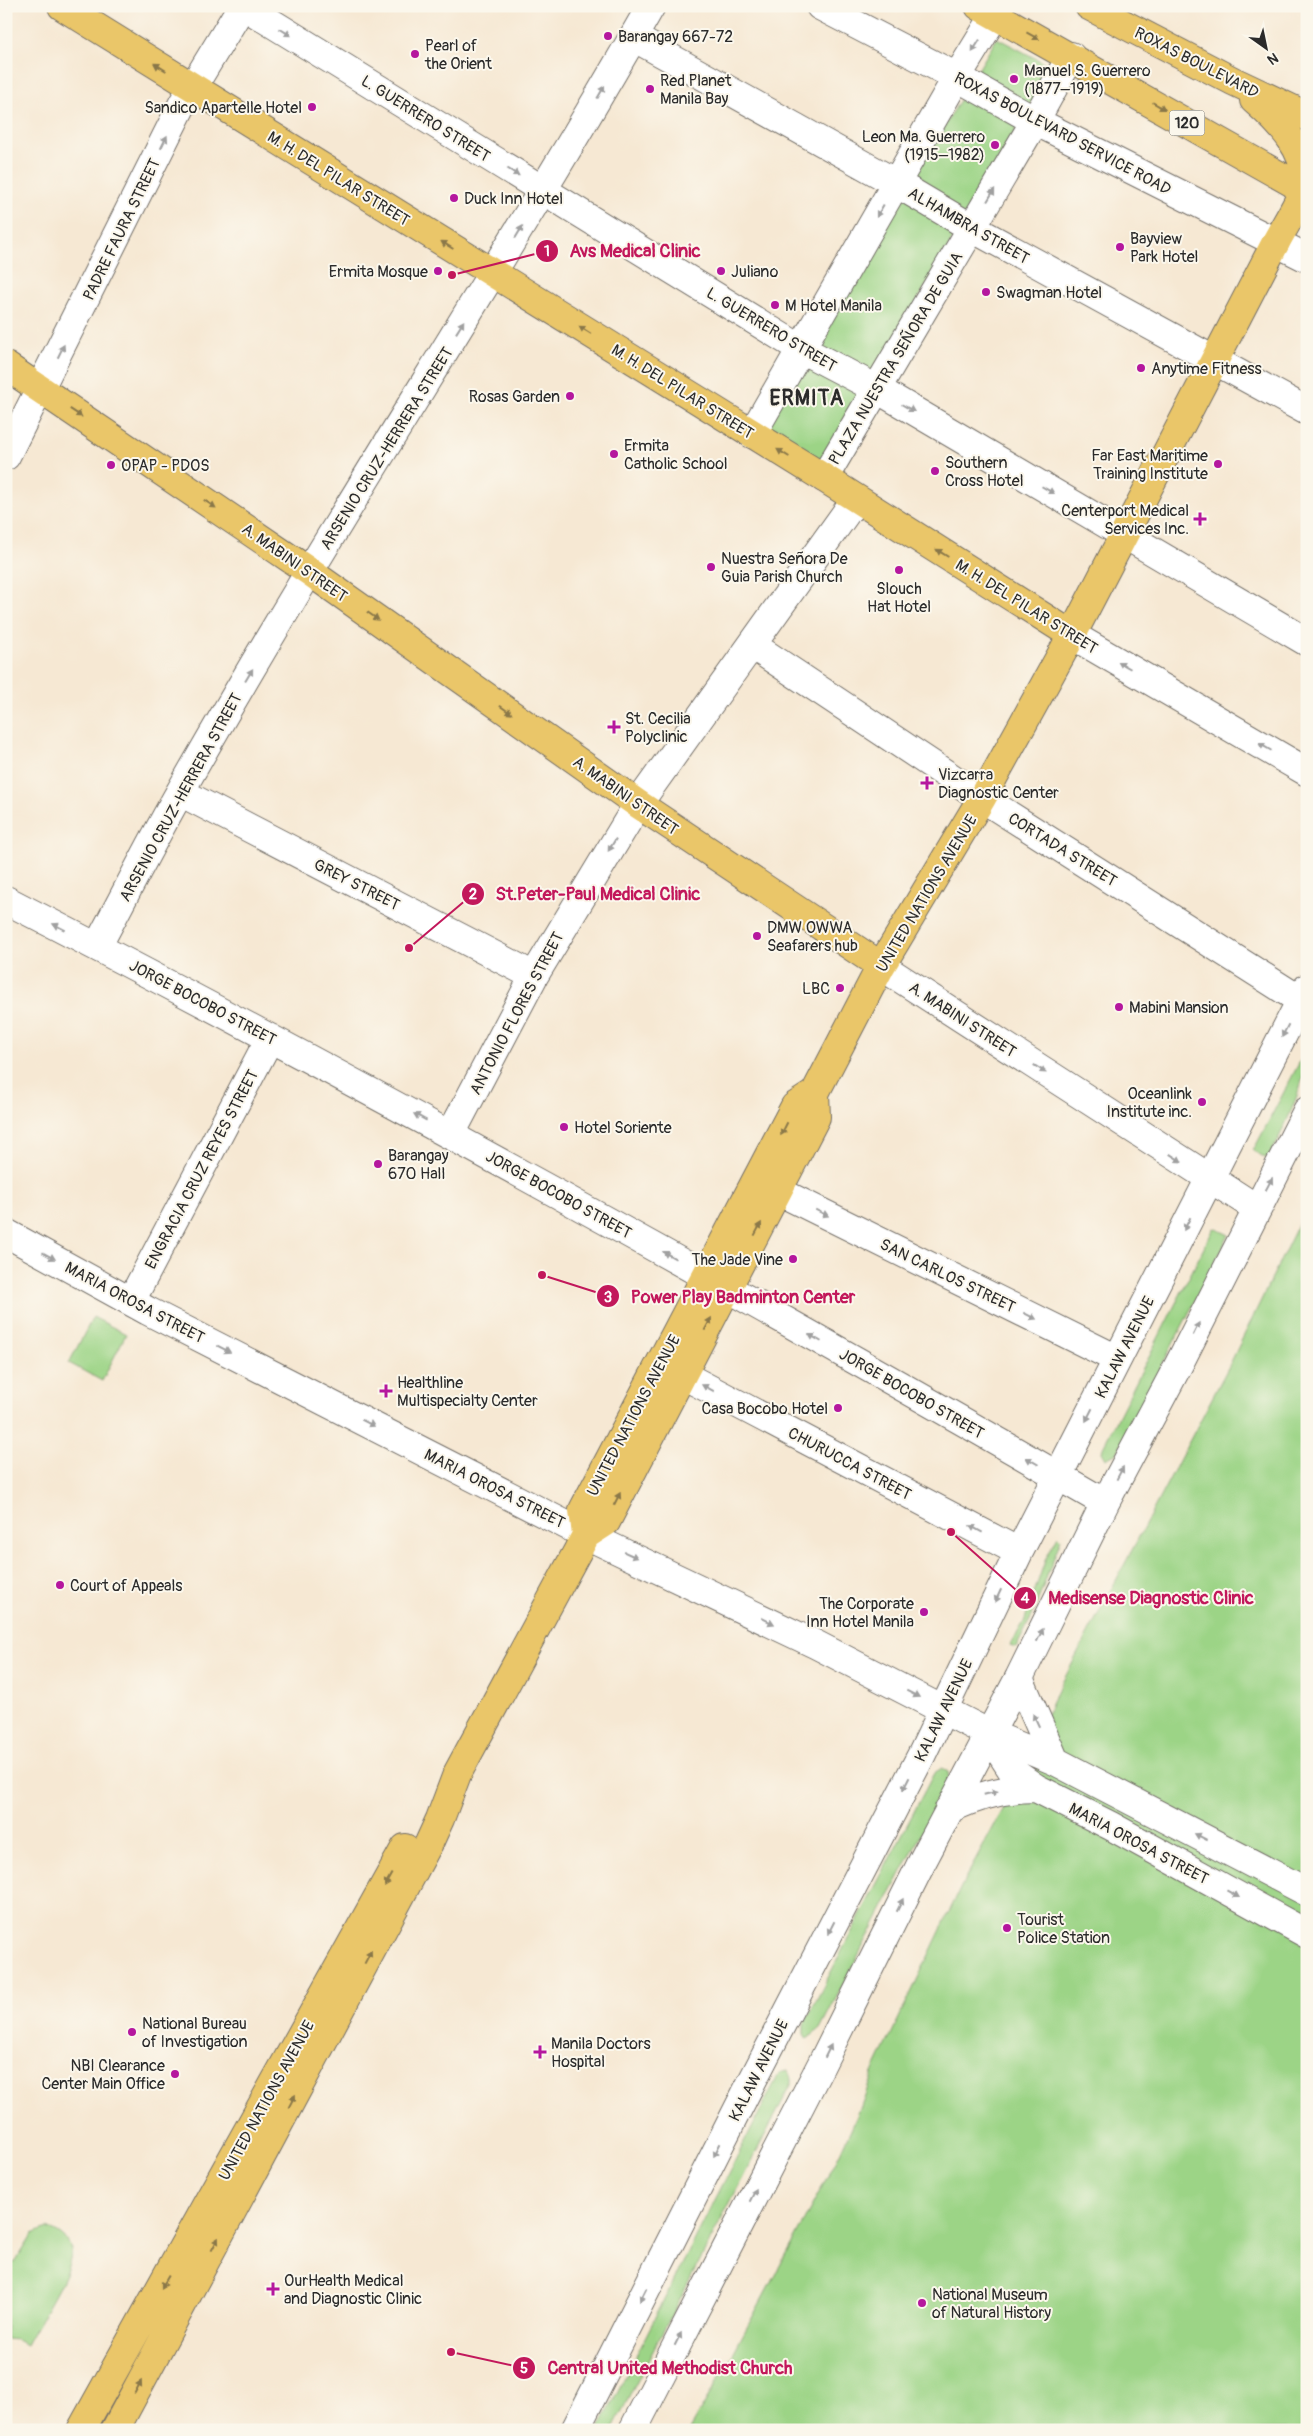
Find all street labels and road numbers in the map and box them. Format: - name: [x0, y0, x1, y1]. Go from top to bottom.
- street label: ROXAS BOULEVARD: [1131, 23, 1262, 103]
- street label: ROXAS BOULEVARD SERVICE ROAD: [951, 68, 1174, 200]
- street label: L. GUERRERO STREET: [357, 71, 494, 167]
- road number: 120: [1170, 110, 1204, 136]
- street label: M. H. DEL PILAR STREET: [264, 127, 413, 231]
- street label: PADRE FAURA STREET: [79, 155, 165, 304]
- street label: ALHAMBRA STREET: [904, 183, 1033, 269]
- street label: PLAZA NUESTRA SEÑORA DE GUIA: [824, 248, 967, 469]
- street label: L. GUERRERO STREET: [703, 283, 840, 377]
- street label: M. H. DEL PILAR STREET: [608, 340, 757, 444]
- street label: ARSENIO CRUZ-HERRERA STREET: [316, 343, 458, 554]
- street label: A. MABINI STREET: [238, 519, 351, 607]
- street label: M. H. DEL PILAR STREET: [952, 555, 1101, 659]
- street label: ARSENIO CRUZ-HERRERA STREET: [115, 690, 247, 905]
- street label: A. MABINI STREET: [569, 752, 682, 840]
- street label: CORTADA STREET: [1004, 808, 1121, 891]
- street label: UNITED NATIONS AVENUE: [872, 811, 982, 976]
- street label: GREY STREET: [310, 855, 403, 915]
- street label: ANTONIO FLORES STREET: [465, 929, 568, 1098]
- street label: JORGE BOCOBO STREET: [126, 956, 280, 1050]
- street label: A. MABINI STREET: [905, 978, 1020, 1062]
- street label: ENGRACIA CRUZ REYES STREET: [141, 1066, 263, 1273]
- street label: JORGE BOCOBO STREET: [482, 1146, 635, 1243]
- street label: SAN CARLOS STREET: [876, 1234, 1019, 1317]
- street label: MARIA OROSA STREET: [61, 1258, 208, 1348]
- street label: KALAW AVENUE: [1091, 1293, 1159, 1402]
- street label: UNITED NATIONS AVENUE: [583, 1331, 685, 1500]
- street label: JORGE BOCOBO STREET: [836, 1344, 988, 1444]
- street label: CHURUCCA STREET: [784, 1423, 915, 1505]
- street label: MARIA OROSA STREET: [421, 1445, 568, 1533]
- street label: KALAW AVENUE: [910, 1656, 977, 1765]
- street label: MARIA OROSA STREET: [1065, 1799, 1212, 1889]
- street label: KALAW AVENUE: [725, 2016, 793, 2125]
- street label: UNITED NATIONS AVENUE: [215, 2017, 319, 2184]

